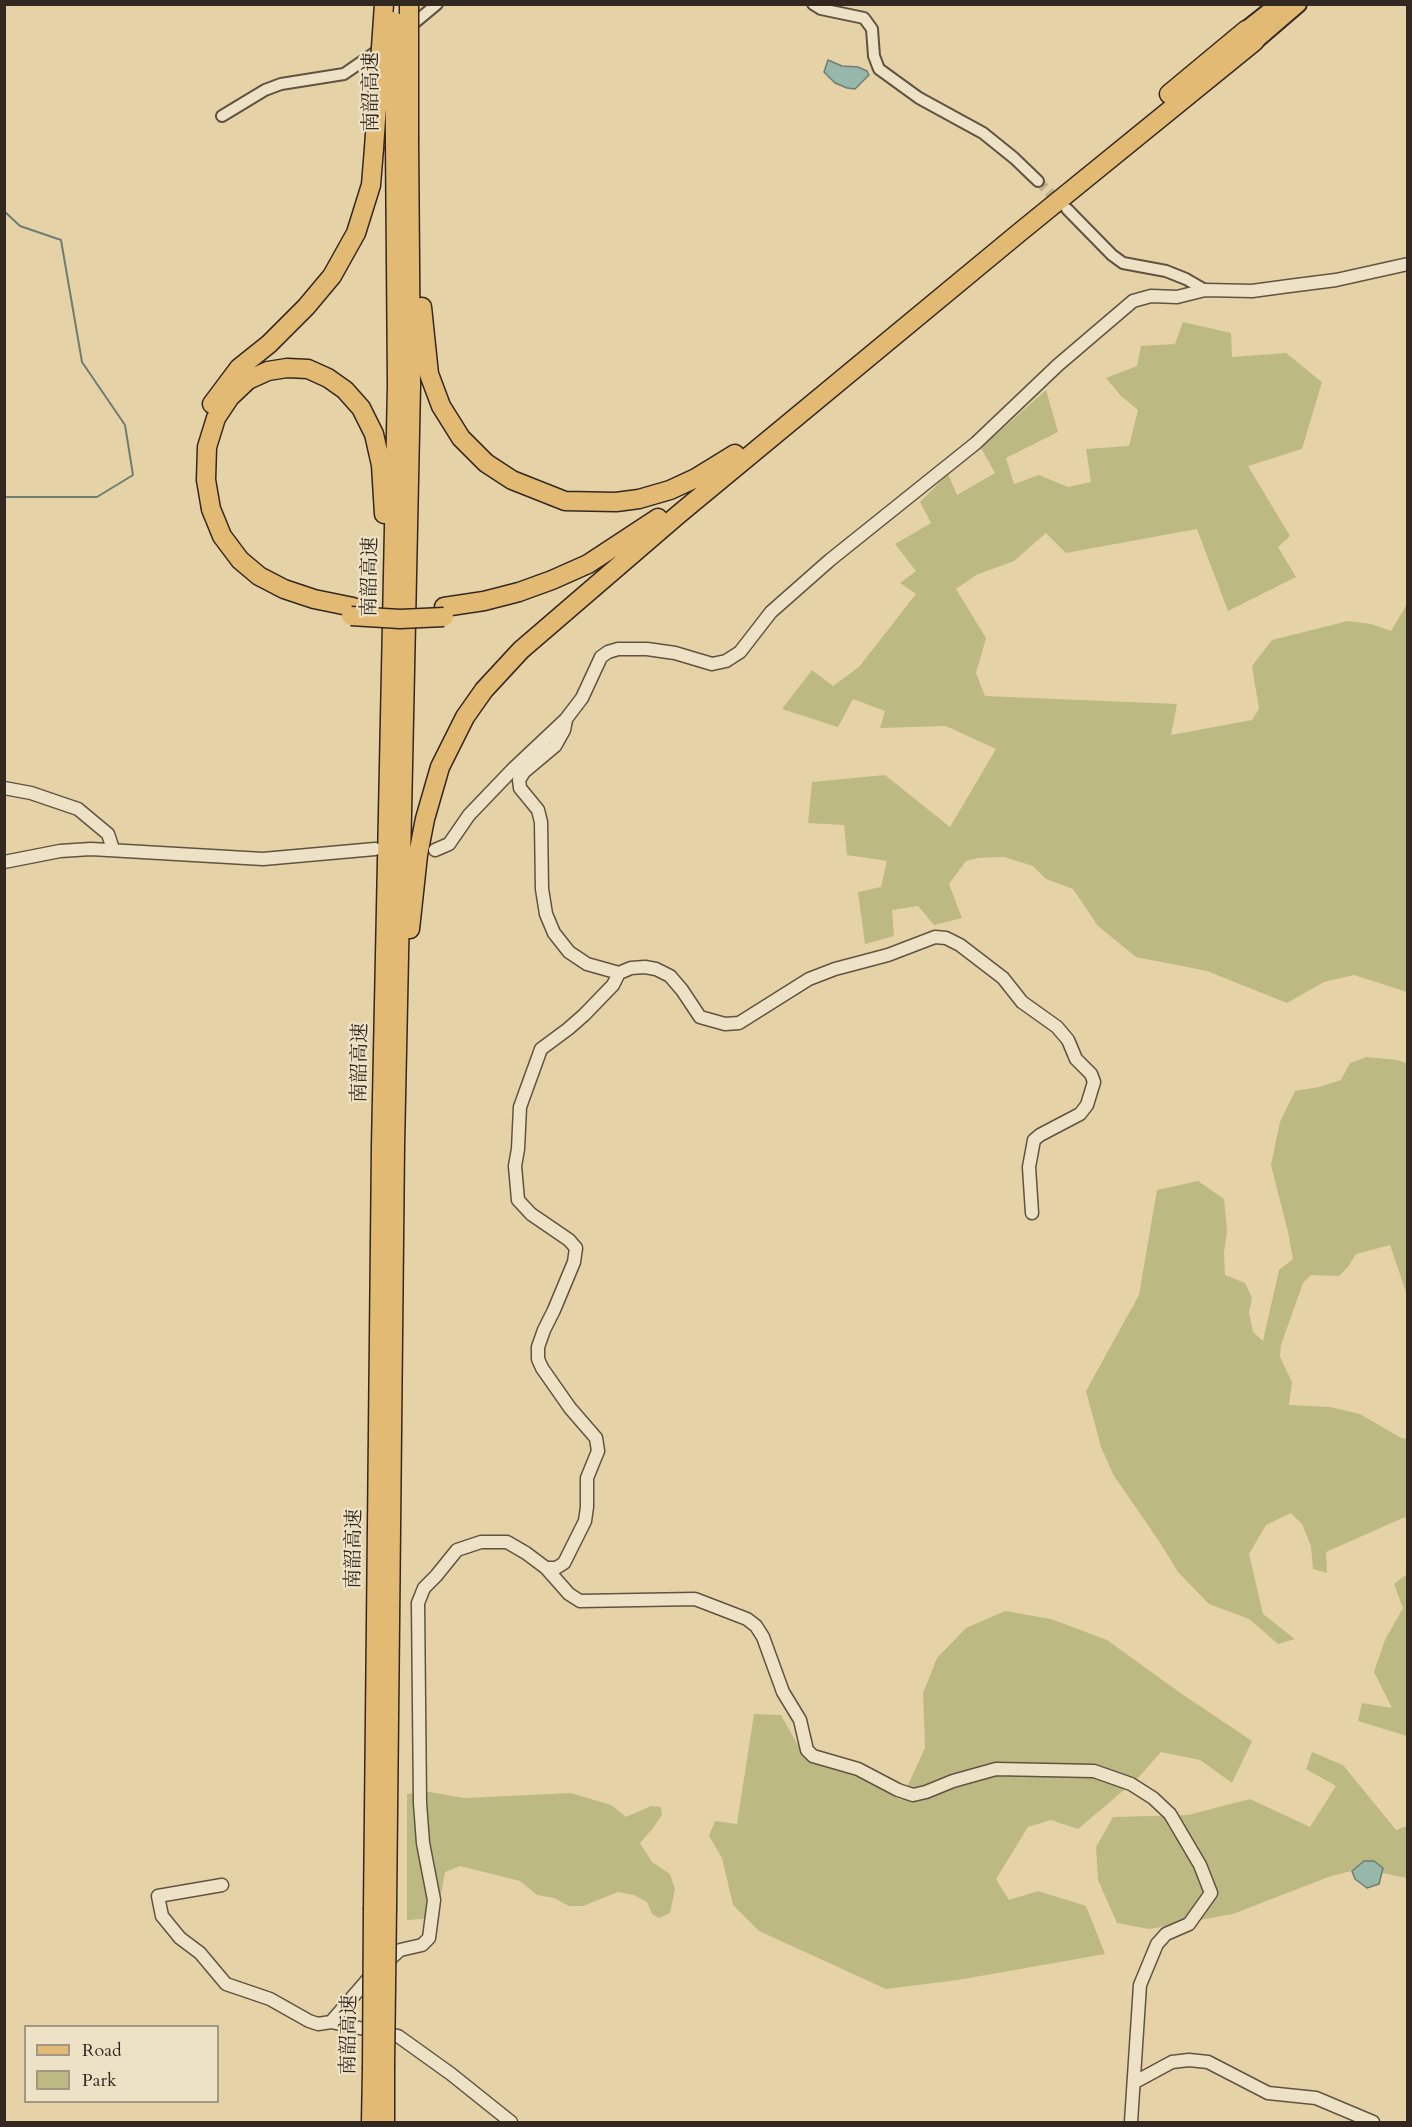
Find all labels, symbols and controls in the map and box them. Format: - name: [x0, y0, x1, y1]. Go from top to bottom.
- street label: 南韶高速: [360, 52, 384, 132]
- street label: 南韶高速: [358, 537, 384, 617]
- street label: 南韶高速: [348, 1023, 374, 1103]
- street label: 南韶高速: [342, 1509, 368, 1589]
- street label: 南韶高速: [337, 1995, 363, 2075]
- legend: [24, 2025, 219, 2103]
- text: Road: [82, 2038, 122, 2063]
- text: Park: [82, 2068, 117, 2093]

